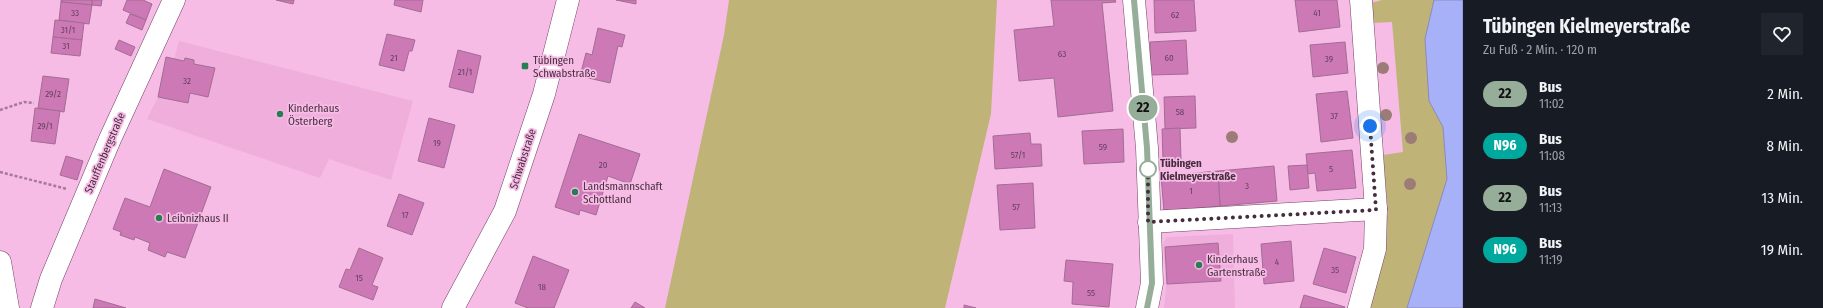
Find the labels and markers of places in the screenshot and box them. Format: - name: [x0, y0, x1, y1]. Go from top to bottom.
- place label: Tübingen Schwabstraße: [533, 54, 596, 80]
- marker: Tübingen Schwabstraße: [520, 61, 530, 71]
- place label: Kinderhaus Österberg: [288, 102, 339, 128]
- marker: Kinderhaus Österberg: [275, 109, 285, 119]
- place label: Tübingen Kielmeyerstraße: [1160, 157, 1236, 183]
- marker: Tübingen Kielmeyerstraße: [1139, 160, 1157, 178]
- place label: Landsmannschaft Schottland: [583, 180, 663, 206]
- marker: Landsmannschaft Schottland: [570, 187, 580, 197]
- place label: Leibnizhaus II: [167, 212, 229, 225]
- marker: Leibnizhaus II: [154, 213, 164, 223]
- place label: Kinderhaus Gartenstraße: [1207, 253, 1266, 279]
- marker: Kinderhaus Gartenstraße: [1194, 260, 1204, 270]

